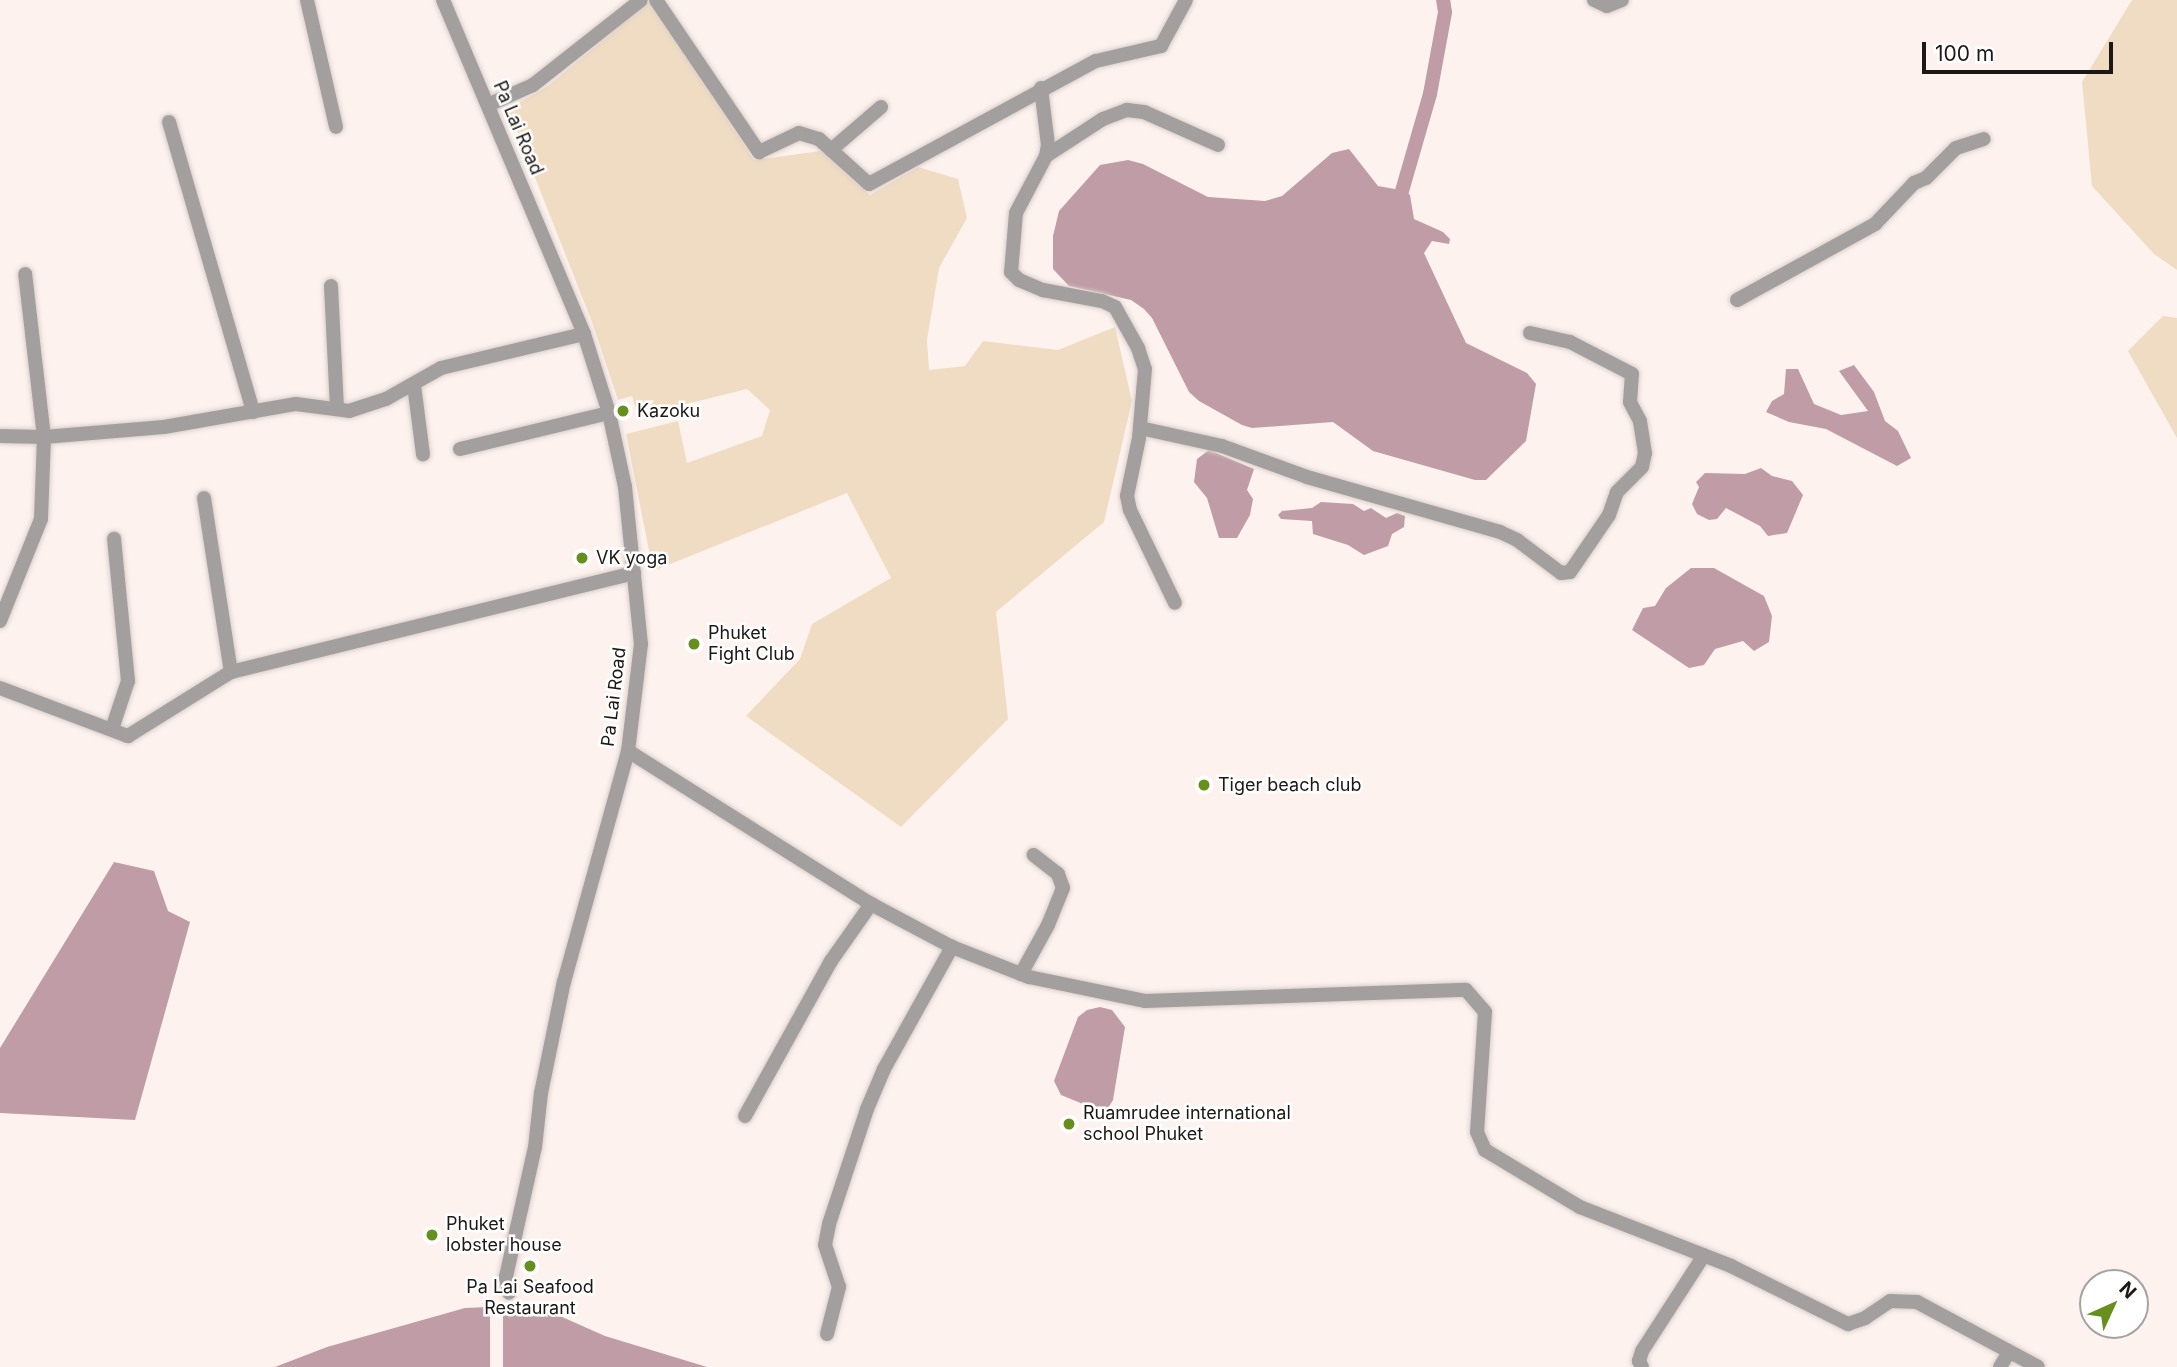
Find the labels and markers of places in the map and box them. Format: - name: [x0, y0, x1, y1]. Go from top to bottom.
- place label: Kazoku: [637, 400, 700, 422]
- marker: Kazoku: [615, 403, 631, 419]
- place label: VK yoga: [596, 547, 667, 569]
- marker: VK yoga: [574, 550, 590, 566]
- place label: Phuket Fight Club: [708, 623, 795, 666]
- marker: Phuket Fight Club: [686, 636, 702, 652]
- place label: Tiger beach club: [1218, 774, 1361, 796]
- marker: Tiger beach club: [1196, 777, 1212, 793]
- place label: Ruamrudee international school Phuket: [1083, 1103, 1291, 1146]
- marker: Ruamrudee international school Phuket: [1061, 1116, 1077, 1132]
- place label: Phuket lobster house: [446, 1214, 562, 1256]
- marker: Phuket lobster house: [424, 1227, 440, 1243]
- marker: Pa Lai Seafood Restaurant: [522, 1258, 538, 1274]
- place label: Pa Lai Seafood Restaurant: [466, 1277, 594, 1320]

